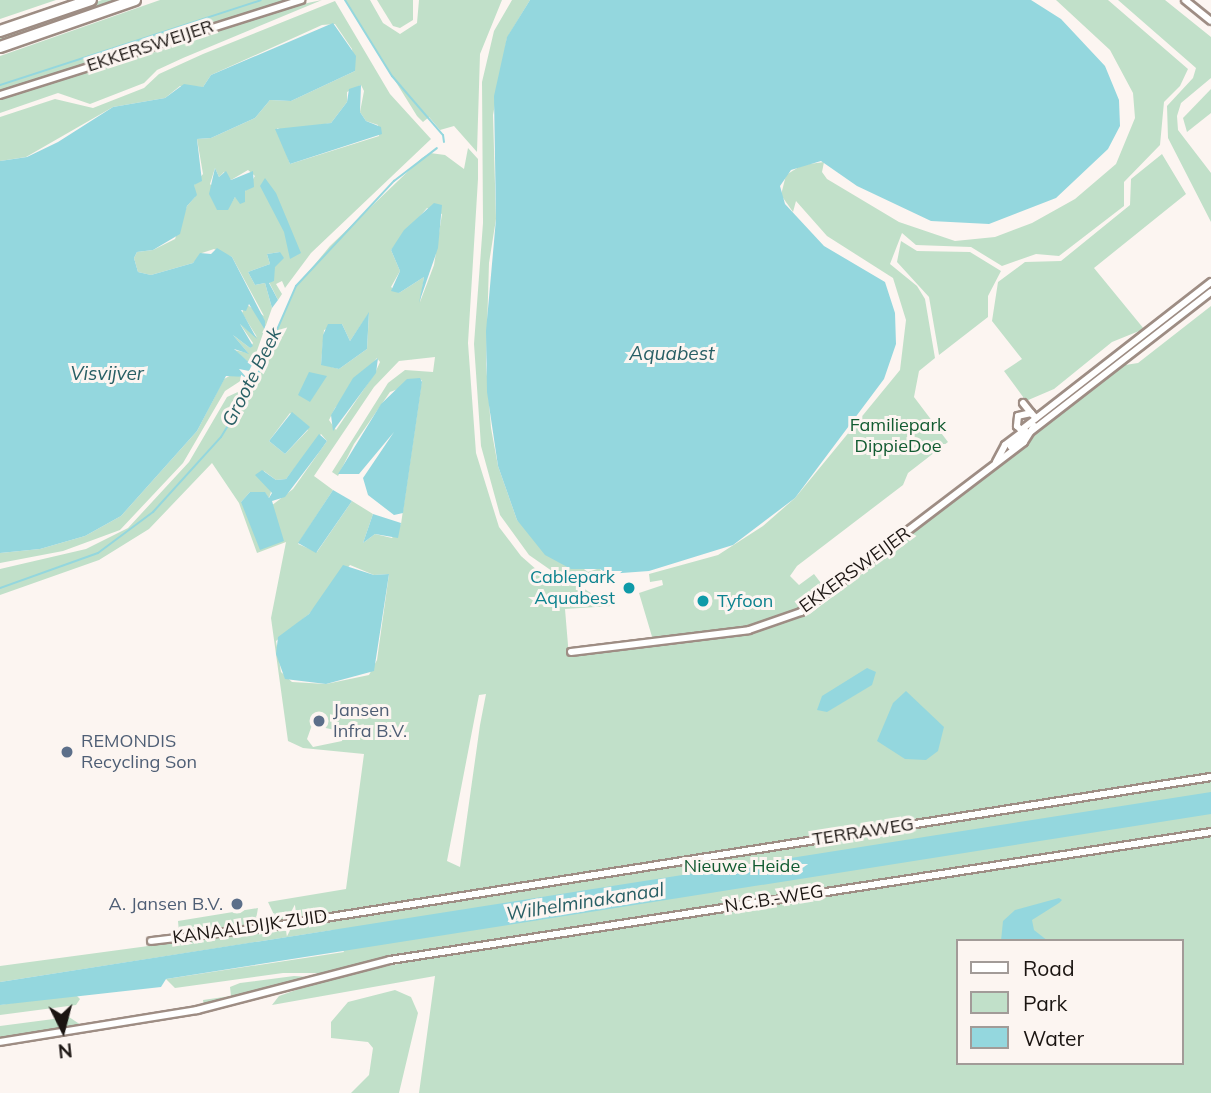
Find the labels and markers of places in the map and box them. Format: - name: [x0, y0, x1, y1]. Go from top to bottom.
- place label: Cablepark Aquabest: [530, 567, 615, 610]
- marker: Cablepark Aquabest: [621, 580, 637, 596]
- place label: Tyfoon: [717, 590, 773, 612]
- marker: Tyfoon: [695, 593, 711, 609]
- place label: Jansen Infra B.V.: [333, 700, 407, 742]
- marker: Jansen Infra B.V.: [311, 713, 327, 729]
- place label: REMONDIS Recycling Son: [81, 731, 197, 774]
- marker: REMONDIS Recycling Son: [59, 744, 75, 760]
- place label: A. Jansen B.V.: [108, 893, 223, 915]
- marker: A. Jansen B.V.: [229, 896, 245, 912]

